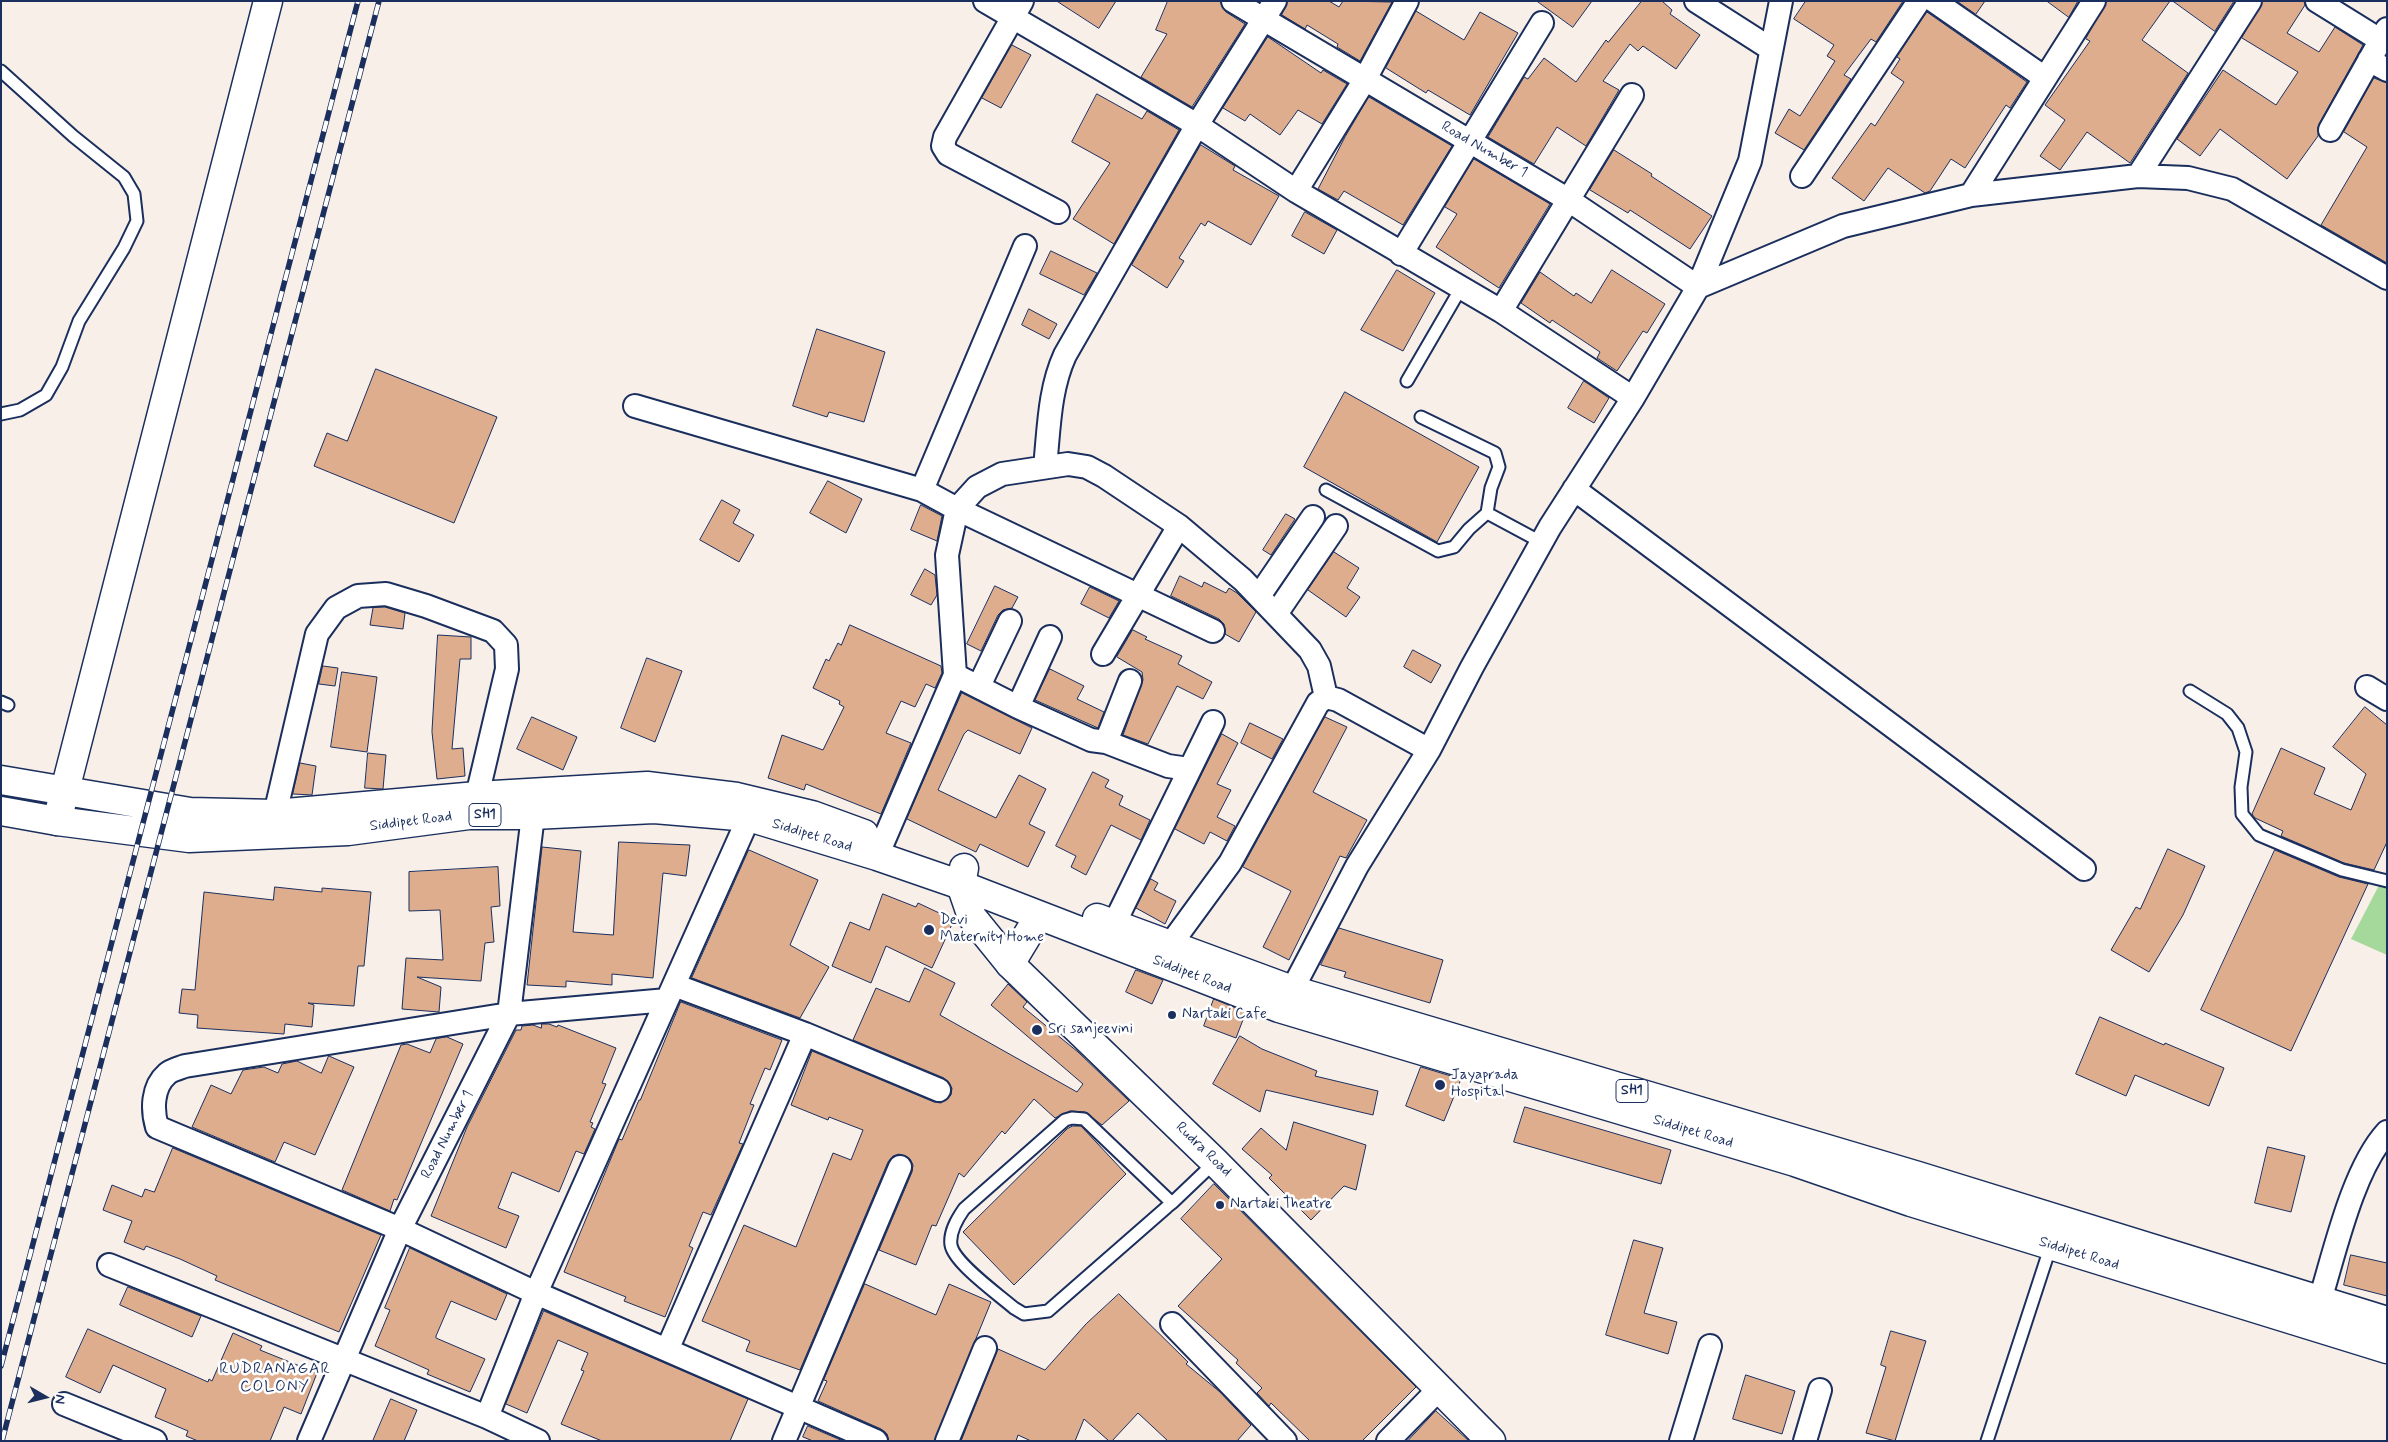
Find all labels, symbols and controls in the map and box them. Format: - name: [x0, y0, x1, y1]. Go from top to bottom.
- street label: Road Number 1: [1438, 118, 1530, 182]
- road number: SH1: [469, 804, 501, 826]
- street label: Siddipet Road: [369, 808, 453, 836]
- street label: Siddipet Road: [770, 815, 854, 857]
- place label: Devi Maternity Home: [940, 912, 1044, 947]
- marker: Devi Maternity Home: [922, 923, 936, 937]
- street label: Siddipet Road: [1150, 952, 1234, 998]
- place label: Nartaki Cafe: [1182, 1006, 1267, 1024]
- marker: Nartaki Cafe: [1166, 1009, 1178, 1021]
- place label: Sri sanjeevini: [1048, 1021, 1133, 1039]
- marker: Sri sanjeevini: [1030, 1023, 1044, 1037]
- place label: Jayaprada Hospital: [1451, 1067, 1518, 1102]
- marker: Jayaprada Hospital: [1433, 1078, 1447, 1092]
- road number: SH1: [1616, 1080, 1648, 1102]
- street label: Road Number 1: [418, 1088, 478, 1182]
- street label: Siddipet Road: [1651, 1111, 1735, 1153]
- street label: Rudra Road: [1171, 1119, 1235, 1181]
- place label: Nartaki Theatre: [1230, 1196, 1332, 1214]
- marker: Nartaki Theatre: [1214, 1199, 1226, 1211]
- street label: Siddipet Road: [2037, 1233, 2121, 1275]
- district label: RUDRANAGAR COLONY: [217, 1360, 333, 1398]
- north arrow: [20, 1372, 70, 1422]
- text: N: [50, 1393, 69, 1405]

